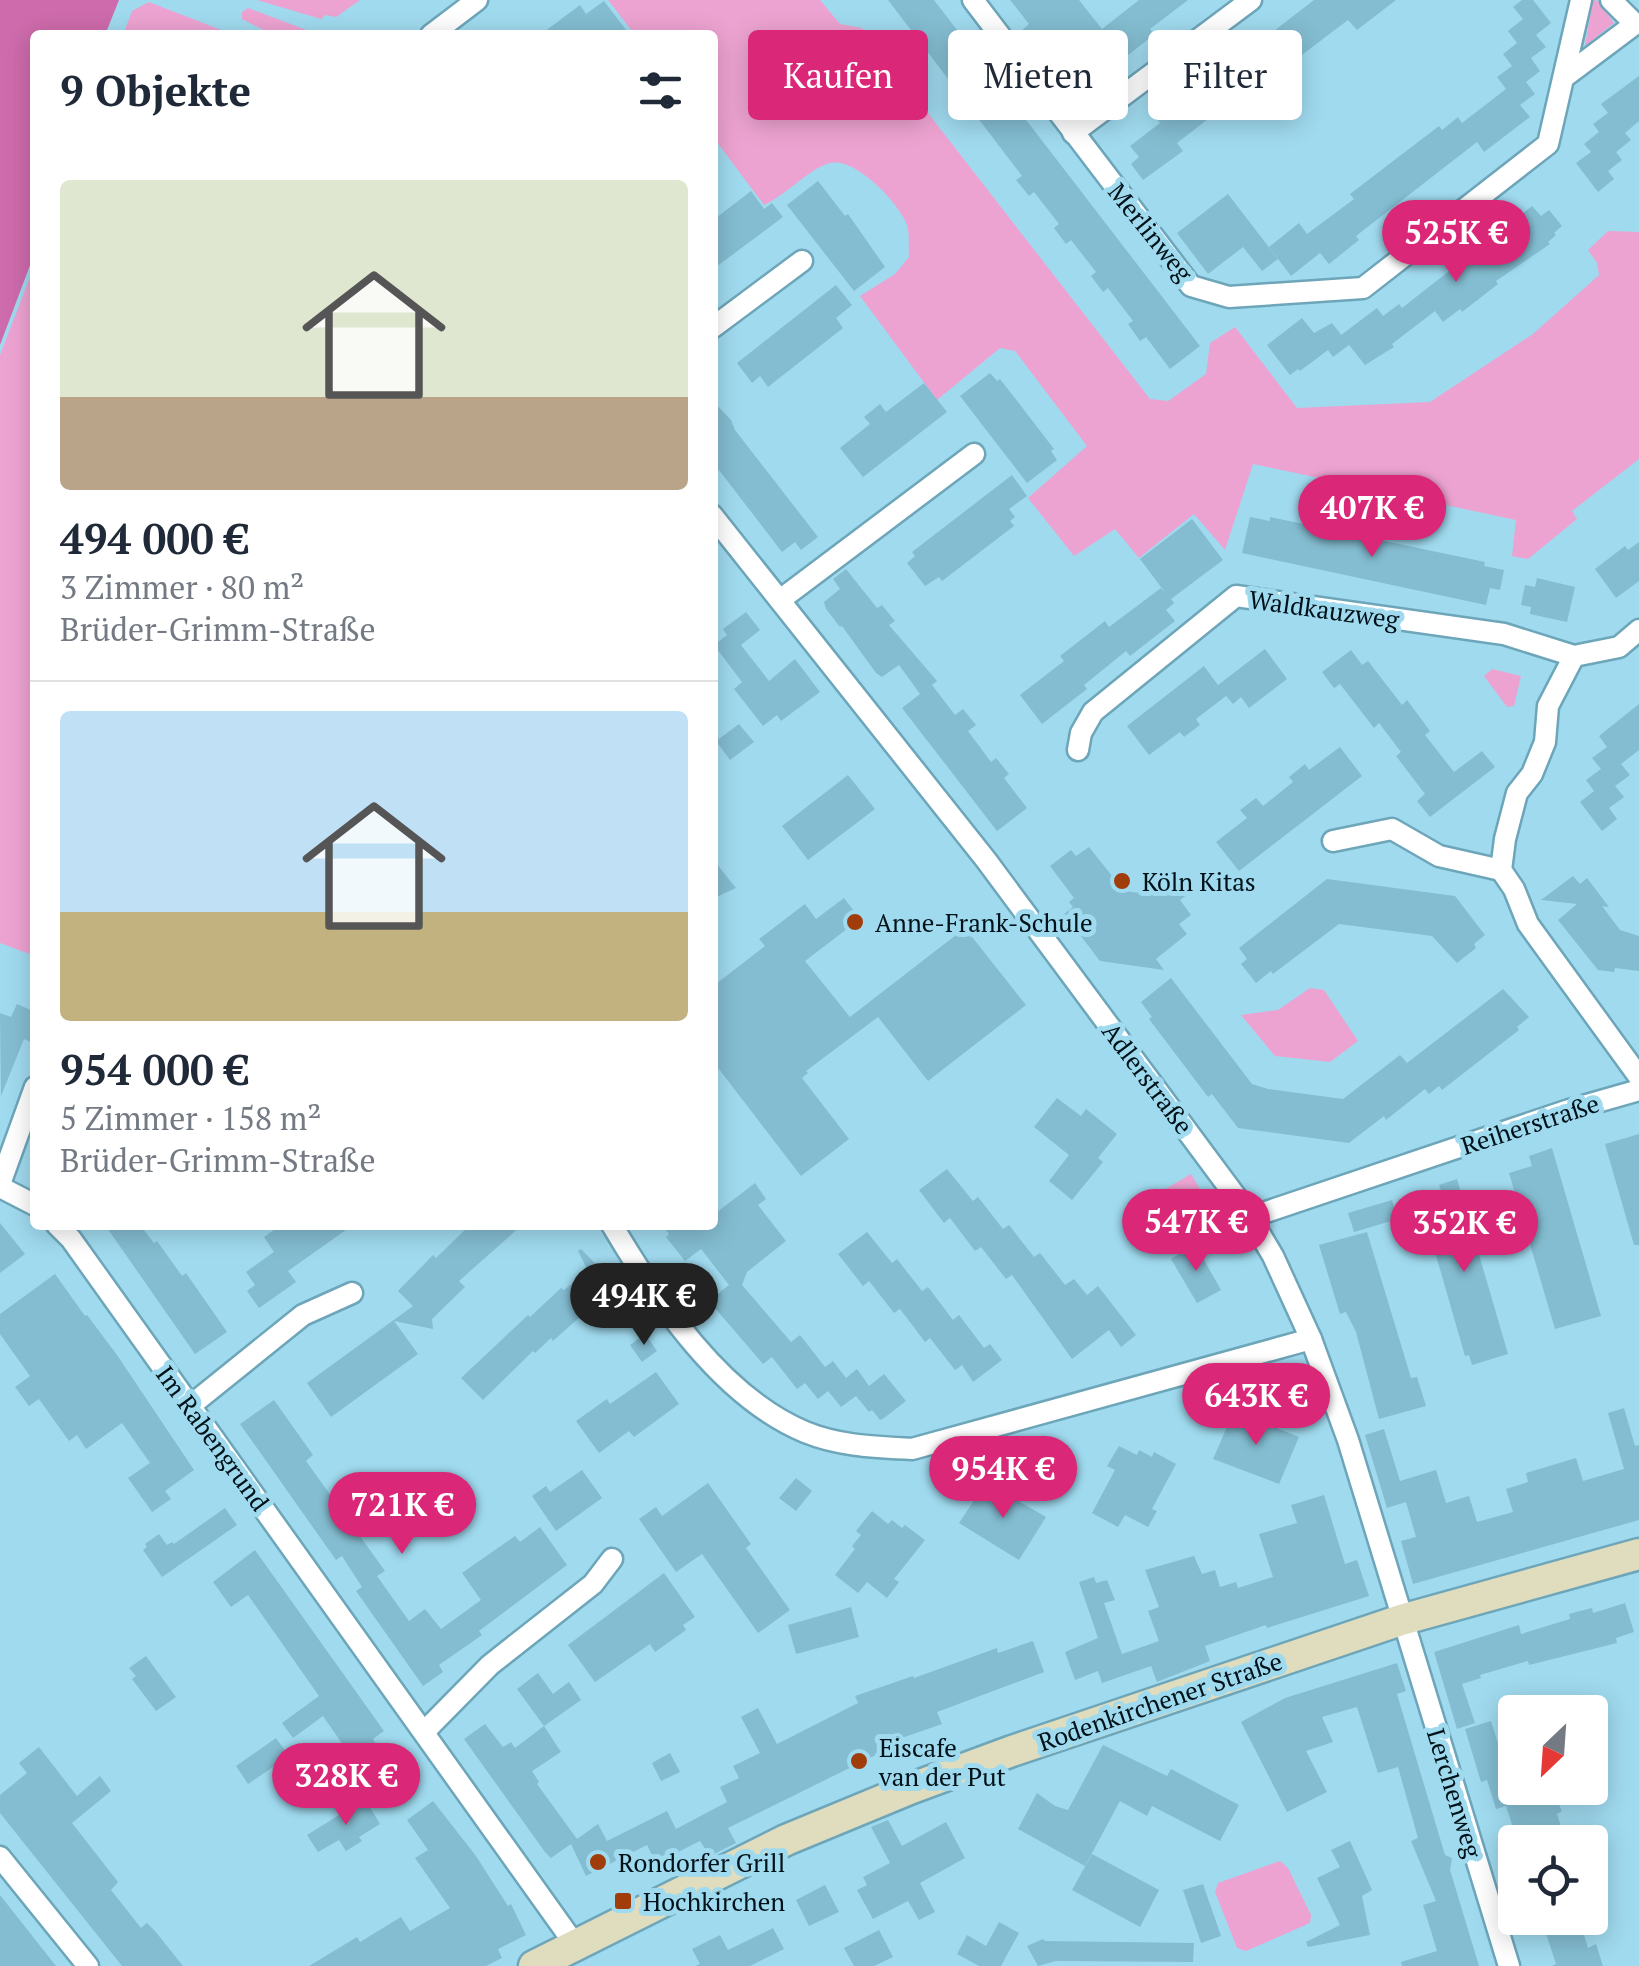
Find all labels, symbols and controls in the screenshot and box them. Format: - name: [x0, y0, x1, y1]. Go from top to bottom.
- chip: Kaufen: [748, 30, 928, 120]
- chip: Mieten: [948, 30, 1128, 120]
- chip: Filter: [1148, 30, 1302, 120]
- text: 9 Objekte: [60, 62, 251, 118]
- icon: filters: [633, 63, 688, 118]
- street label: Merlinweg: [1101, 176, 1201, 289]
- pin: 525K €: [1375, 200, 1537, 285]
- text: 525K €: [1404, 211, 1508, 253]
- icon: home: [284, 245, 464, 425]
- pin: 407K €: [1291, 475, 1453, 560]
- text: 407K €: [1320, 486, 1424, 528]
- text: 494 000 €: [60, 510, 249, 566]
- text: 3 Zimmer · 80 m²: [60, 566, 304, 608]
- street label: Waldkauzweg: [1247, 582, 1402, 636]
- text: Brüder-Grimm-Straße: [60, 608, 376, 650]
- icon: home: [284, 776, 464, 956]
- place label: Köln Kitas: [1142, 865, 1256, 898]
- marker: Köln Kitas: [1111, 870, 1133, 892]
- place label: Anne-Frank-Schule: [875, 906, 1093, 939]
- marker: Anne-Frank-Schule: [844, 911, 866, 933]
- street label: Adlerstraße: [1095, 1016, 1201, 1140]
- text: 954 000 €: [60, 1041, 249, 1097]
- street label: Reiherstraße: [1457, 1086, 1603, 1162]
- text: 5 Zimmer · 158 m²: [60, 1097, 321, 1139]
- text: Brüder-Grimm-Straße: [60, 1139, 376, 1181]
- pin: 547K €: [1115, 1189, 1277, 1274]
- pin: 352K €: [1383, 1190, 1545, 1275]
- text: 547K €: [1144, 1200, 1248, 1242]
- text: 352K €: [1412, 1201, 1516, 1243]
- pin: 494K €: [563, 1263, 725, 1348]
- text: 494K €: [592, 1274, 696, 1316]
- street label: Im Rabengrund: [149, 1359, 277, 1517]
- pin: 643K €: [1175, 1363, 1337, 1448]
- text: 643K €: [1204, 1374, 1308, 1416]
- pin: 954K €: [922, 1436, 1084, 1521]
- text: 954K €: [951, 1447, 1055, 1489]
- pin: 721K €: [321, 1472, 483, 1557]
- text: 721K €: [350, 1483, 454, 1525]
- street label: Rodenkirchener Straße: [1034, 1644, 1286, 1758]
- north arrow: [1498, 1695, 1608, 1805]
- map controls: [1498, 1695, 1608, 1935]
- street label: Lerchenweg: [1420, 1724, 1491, 1862]
- place label: Eiscafe van der Put: [878, 1731, 1006, 1793]
- pin: 328K €: [265, 1743, 427, 1828]
- marker: Eiscafe van der Put: [848, 1750, 870, 1772]
- text: 328K €: [294, 1754, 398, 1796]
- button: locate: [1498, 1825, 1608, 1935]
- place label: Rondorfer Grill: [618, 1846, 785, 1879]
- marker: Rondorfer Grill: [587, 1851, 609, 1873]
- place label: Hochkirchen: [643, 1885, 785, 1918]
- marker: Hochkirchen: [612, 1890, 634, 1912]

